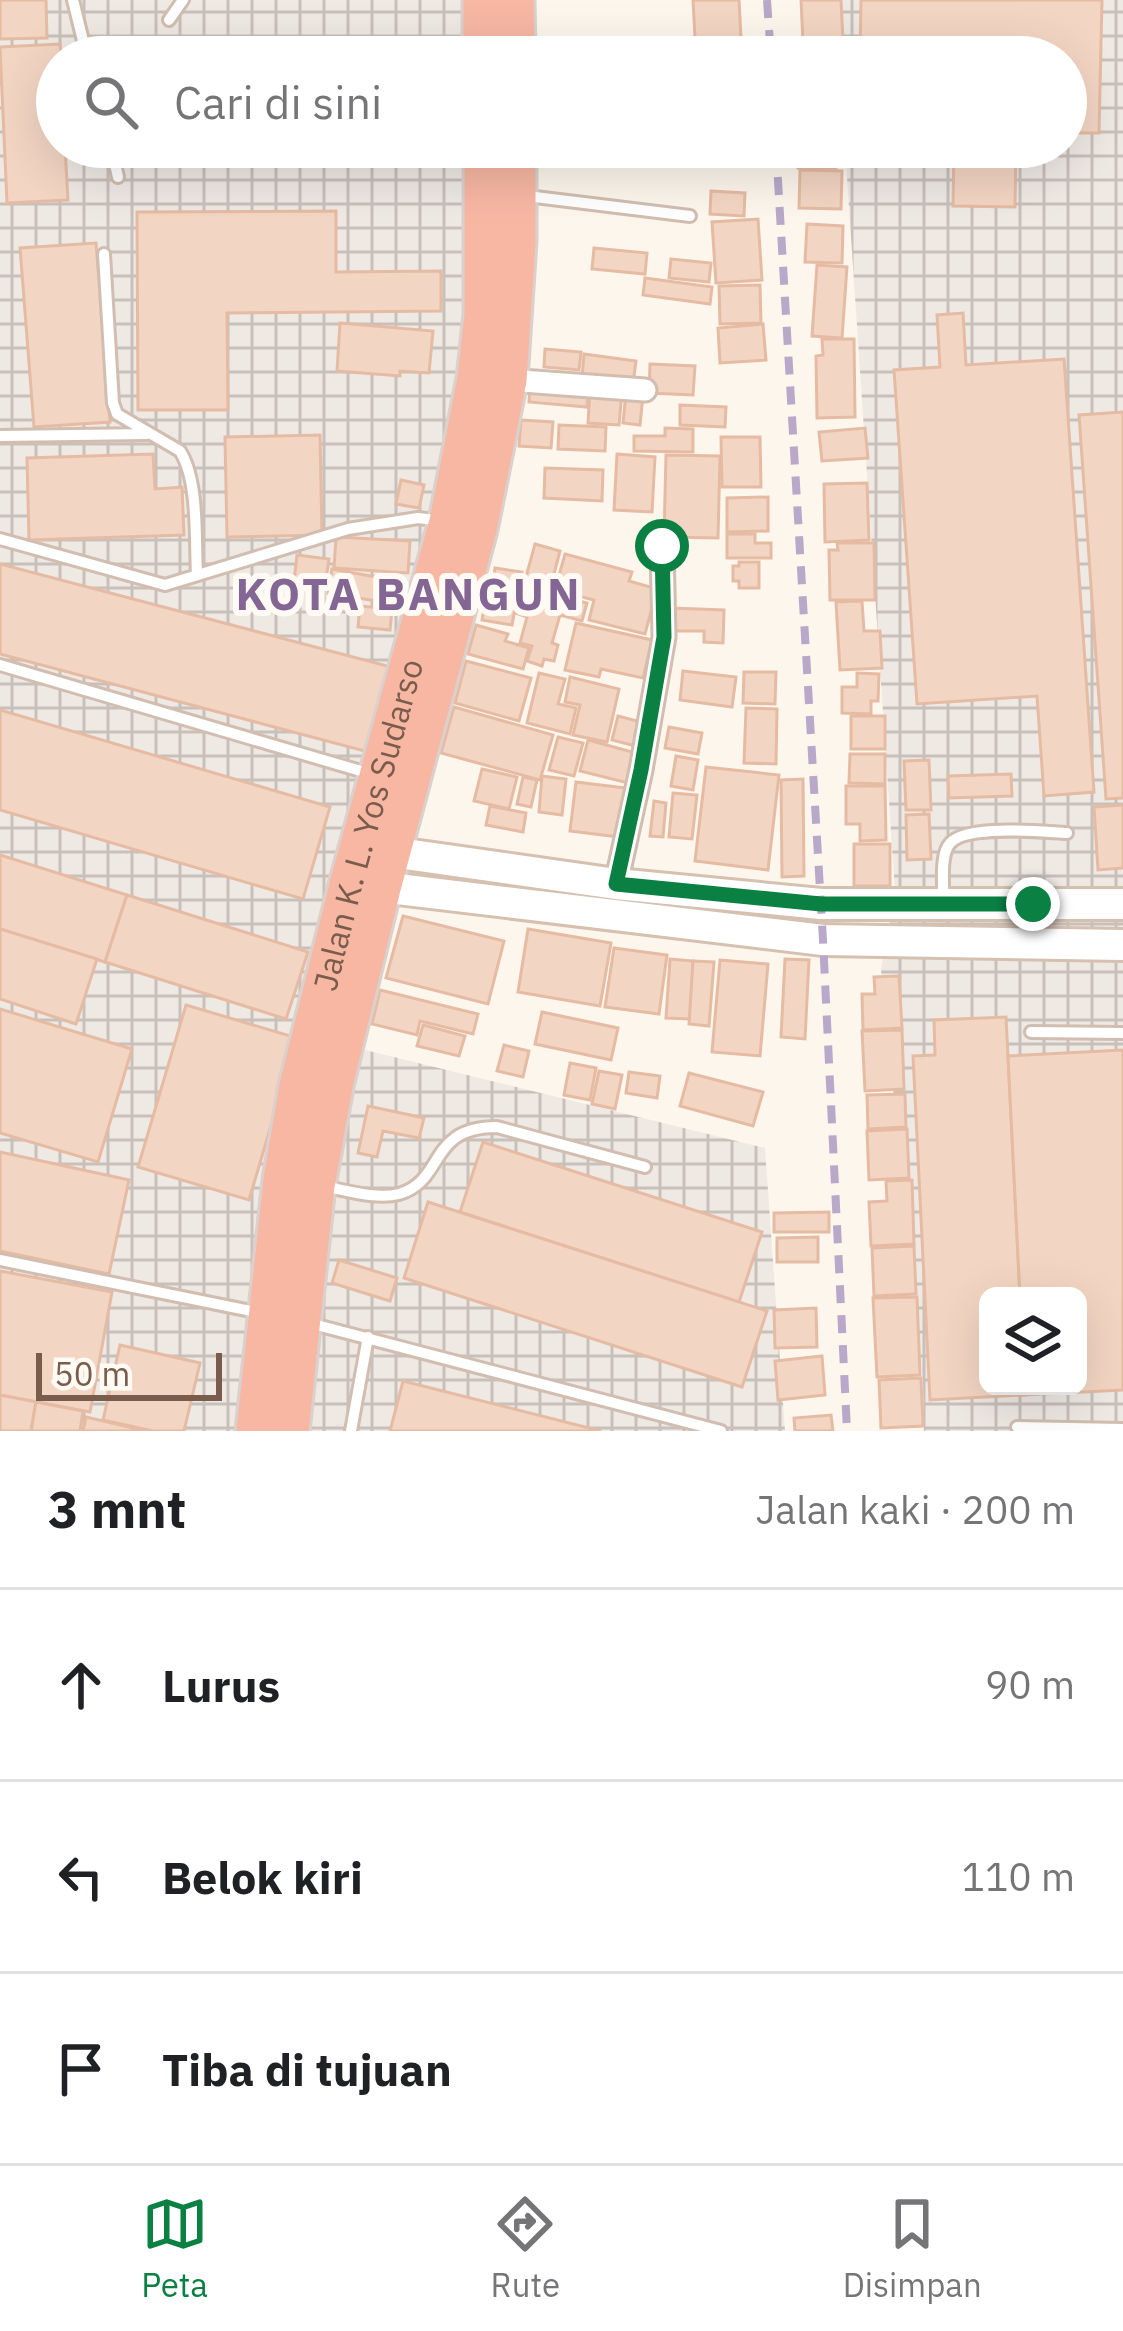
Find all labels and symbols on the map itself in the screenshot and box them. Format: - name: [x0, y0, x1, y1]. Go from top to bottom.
- route start: [635, 519, 689, 573]
- district label: KOTA BANGUN: [235, 564, 583, 622]
- street label: Jalan K. L. Yos Sudarso: [302, 654, 432, 995]
- route end: [1006, 877, 1060, 931]
- scale bar: [36, 1347, 222, 1400]

